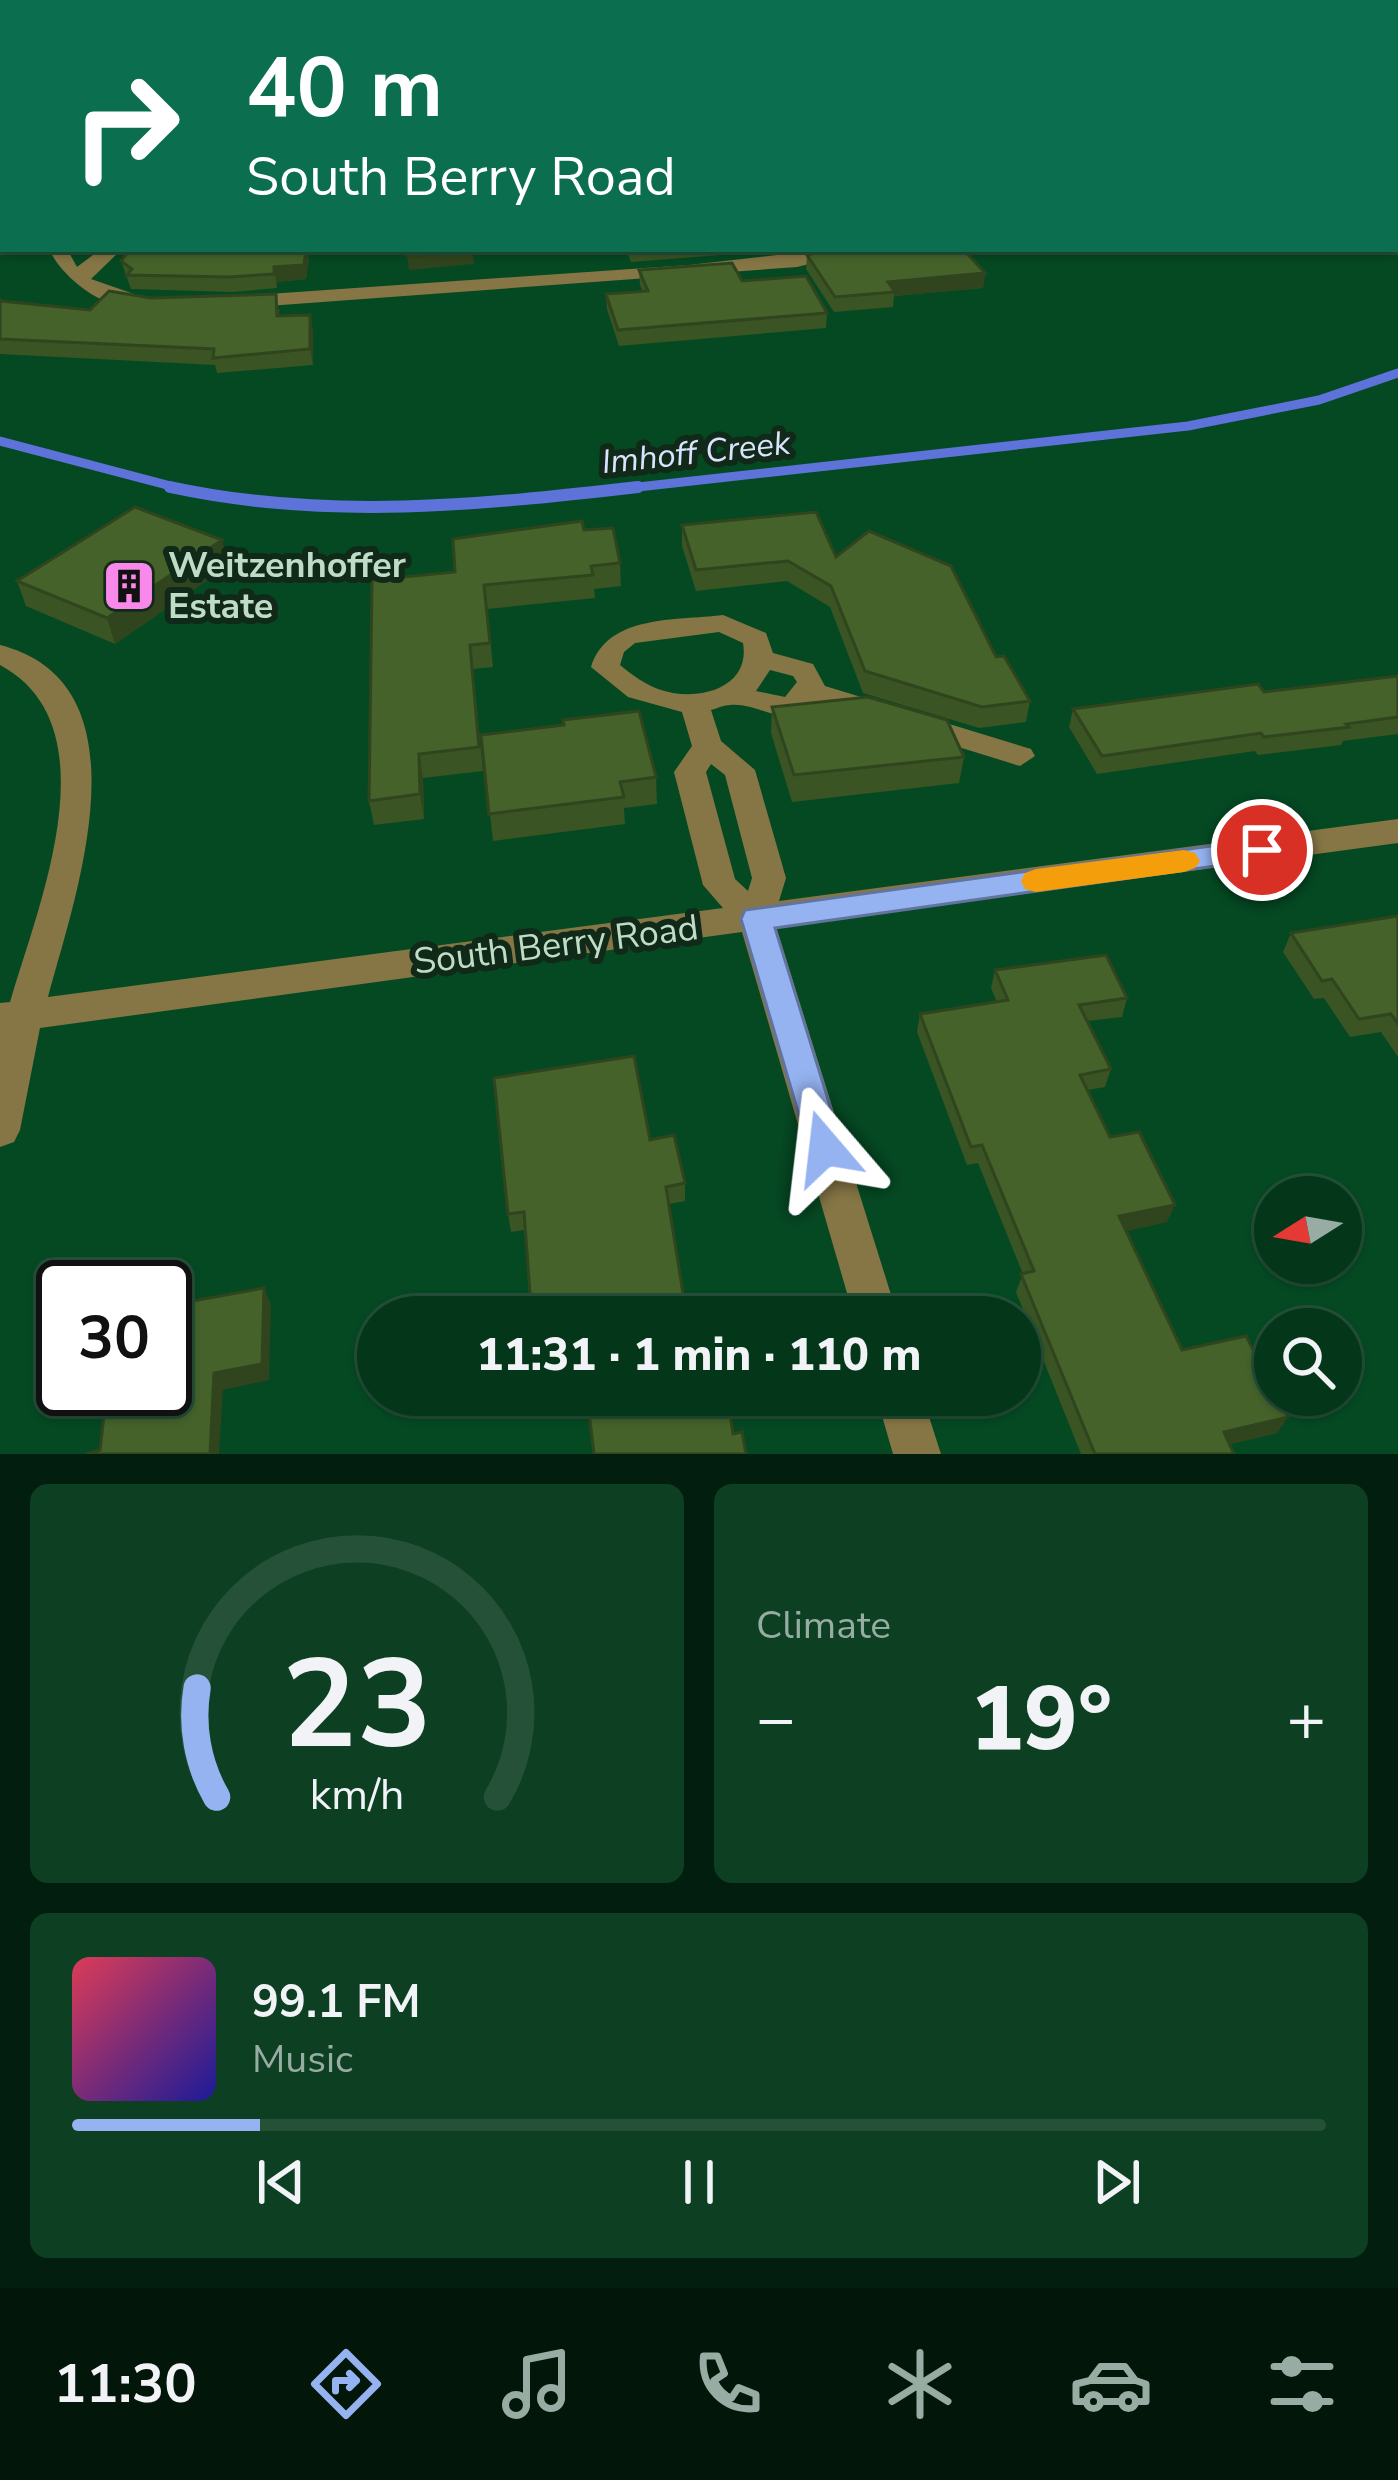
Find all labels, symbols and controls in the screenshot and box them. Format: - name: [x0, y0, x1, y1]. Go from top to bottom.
- text: 40 m: [246, 31, 443, 146]
- icon: right: [48, 48, 204, 204]
- text: South Berry Road: [246, 140, 676, 214]
- water label: Imhoff Creek: [600, 421, 794, 485]
- place label: Weitzenhoffer Estate: [168, 541, 406, 631]
- building icon: Weitzenhoffer Estate: [101, 558, 157, 614]
- pin: [1211, 799, 1313, 901]
- icon: arrive: [1229, 817, 1295, 883]
- street label: South Berry Road: [411, 903, 701, 987]
- position arrow: [762, 1085, 888, 1211]
- north arrow: [1254, 1176, 1362, 1284]
- map controls: [1254, 1176, 1362, 1416]
- speed limit sign: 30: [36, 1260, 192, 1416]
- button: search: [1254, 1308, 1362, 1416]
- text: 11:31 · 1 min · 110 m: [476, 1325, 922, 1386]
- text: Climate: [756, 1599, 891, 1652]
- text: 23: [282, 1620, 432, 1790]
- text: 19°: [970, 1658, 1112, 1781]
- text: −: [756, 1674, 796, 1764]
- text: +: [1286, 1674, 1326, 1764]
- text: km/h: [310, 1765, 404, 1823]
- text: 99.1 FM: [252, 1972, 421, 2033]
- text: Music: [252, 2033, 353, 2086]
- icon: previous: [248, 2149, 314, 2215]
- icon: pause: [666, 2149, 732, 2215]
- icon: next: [1084, 2149, 1150, 2215]
- icon: directions: [304, 2342, 388, 2426]
- icon: music: [495, 2342, 579, 2426]
- icon: phone: [686, 2342, 770, 2426]
- icon: climate: [878, 2342, 962, 2426]
- icon: car: [1069, 2342, 1153, 2426]
- icon: filters: [1260, 2342, 1344, 2426]
- text: 11:30: [54, 2347, 197, 2421]

